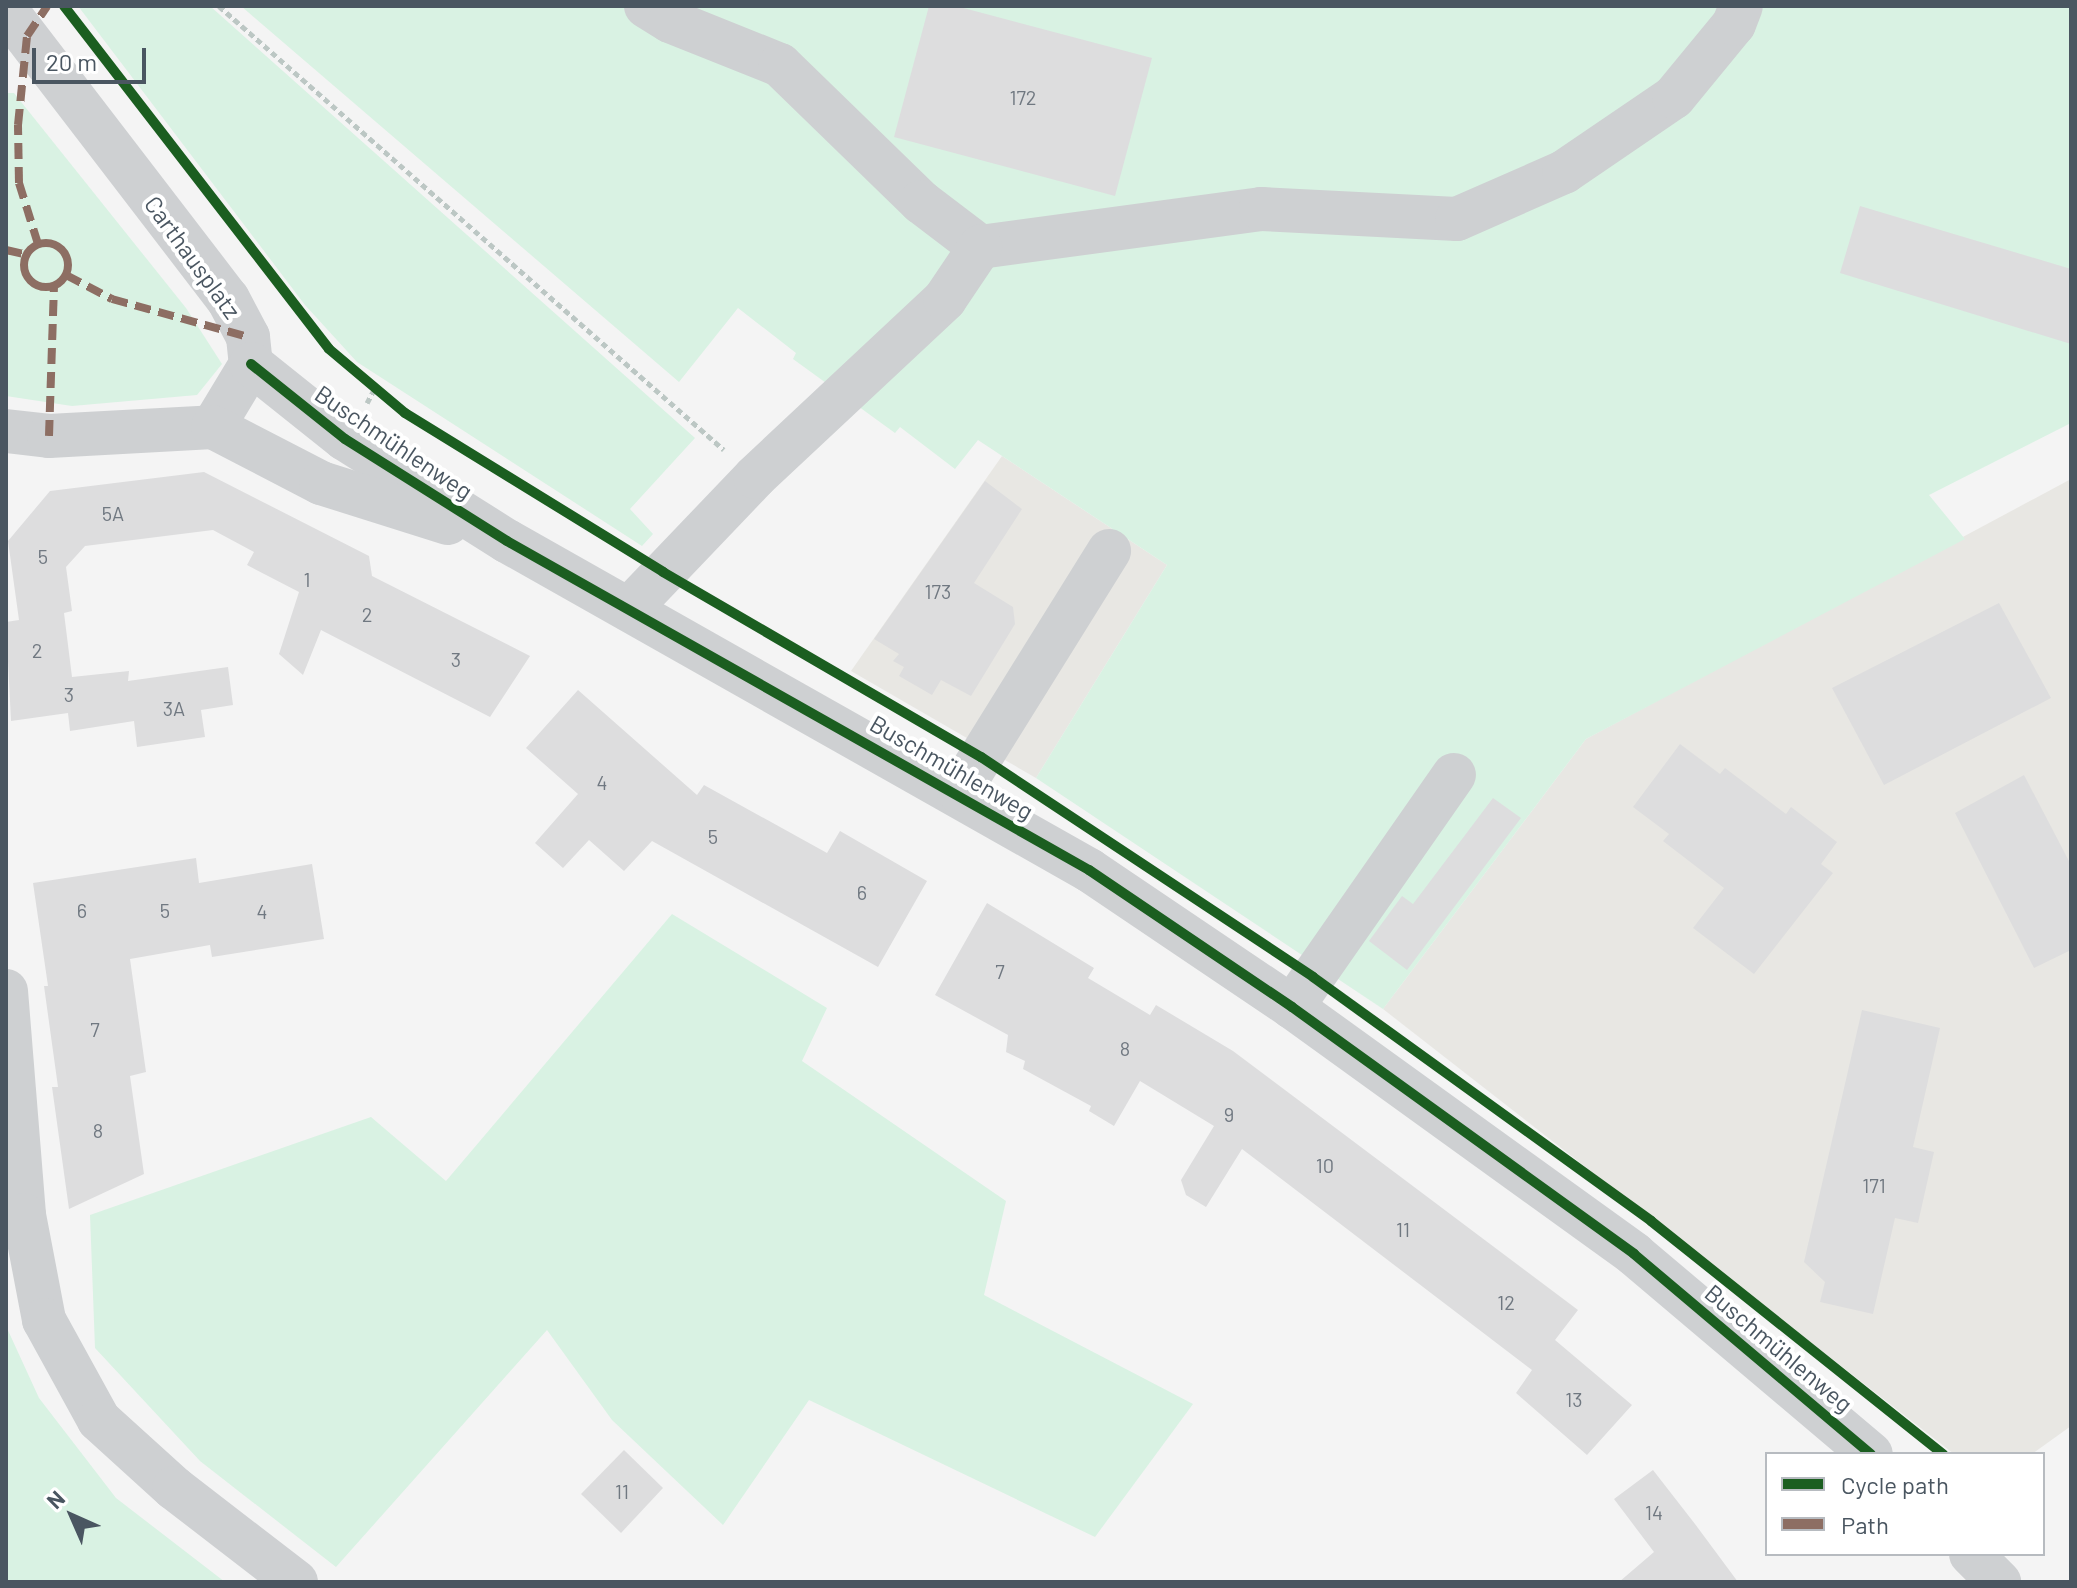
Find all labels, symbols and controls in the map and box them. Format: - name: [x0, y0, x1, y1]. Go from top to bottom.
- scale bar: [36, 32, 150, 82]
- text: 20 m: [46, 47, 97, 76]
- house number: 172: [1009, 85, 1037, 109]
- street label: Carthausplatz: [139, 190, 247, 324]
- street label: Buschmühlenweg: [310, 379, 478, 505]
- house number: 5A: [102, 501, 124, 525]
- house number: 5: [38, 544, 48, 568]
- house number: 1: [304, 567, 310, 591]
- house number: 173: [925, 579, 951, 603]
- house number: 2: [362, 602, 372, 626]
- house number: 2: [32, 638, 42, 662]
- house number: 3: [451, 647, 461, 671]
- house number: 3: [64, 682, 74, 706]
- house number: 3A: [163, 696, 185, 720]
- street label: Buschmühlenweg: [865, 709, 1039, 825]
- house number: 4: [596, 770, 608, 794]
- house number: 5: [708, 824, 718, 848]
- house number: 6: [857, 880, 867, 904]
- house number: 6: [77, 898, 87, 922]
- house number: 5: [160, 898, 170, 922]
- house number: 4: [256, 899, 268, 923]
- house number: 7: [995, 959, 1005, 983]
- house number: 7: [90, 1017, 100, 1041]
- house number: 8: [1120, 1036, 1130, 1060]
- house number: 9: [1224, 1102, 1234, 1126]
- house number: 8: [93, 1118, 103, 1142]
- house number: 10: [1316, 1153, 1334, 1177]
- house number: 171: [1862, 1173, 1886, 1197]
- house number: 11: [1396, 1217, 1410, 1241]
- street label: Buschmühlenweg: [1699, 1278, 1859, 1418]
- house number: 12: [1497, 1290, 1515, 1314]
- house number: 13: [1565, 1387, 1583, 1411]
- legend: [1765, 1452, 2045, 1556]
- text: Cycle path: [1841, 1470, 1949, 1499]
- north arrow: [32, 1476, 112, 1556]
- house number: 11: [615, 1479, 629, 1503]
- text: N: [41, 1485, 69, 1513]
- house number: 14: [1645, 1500, 1663, 1524]
- text: Path: [1841, 1510, 1889, 1539]

